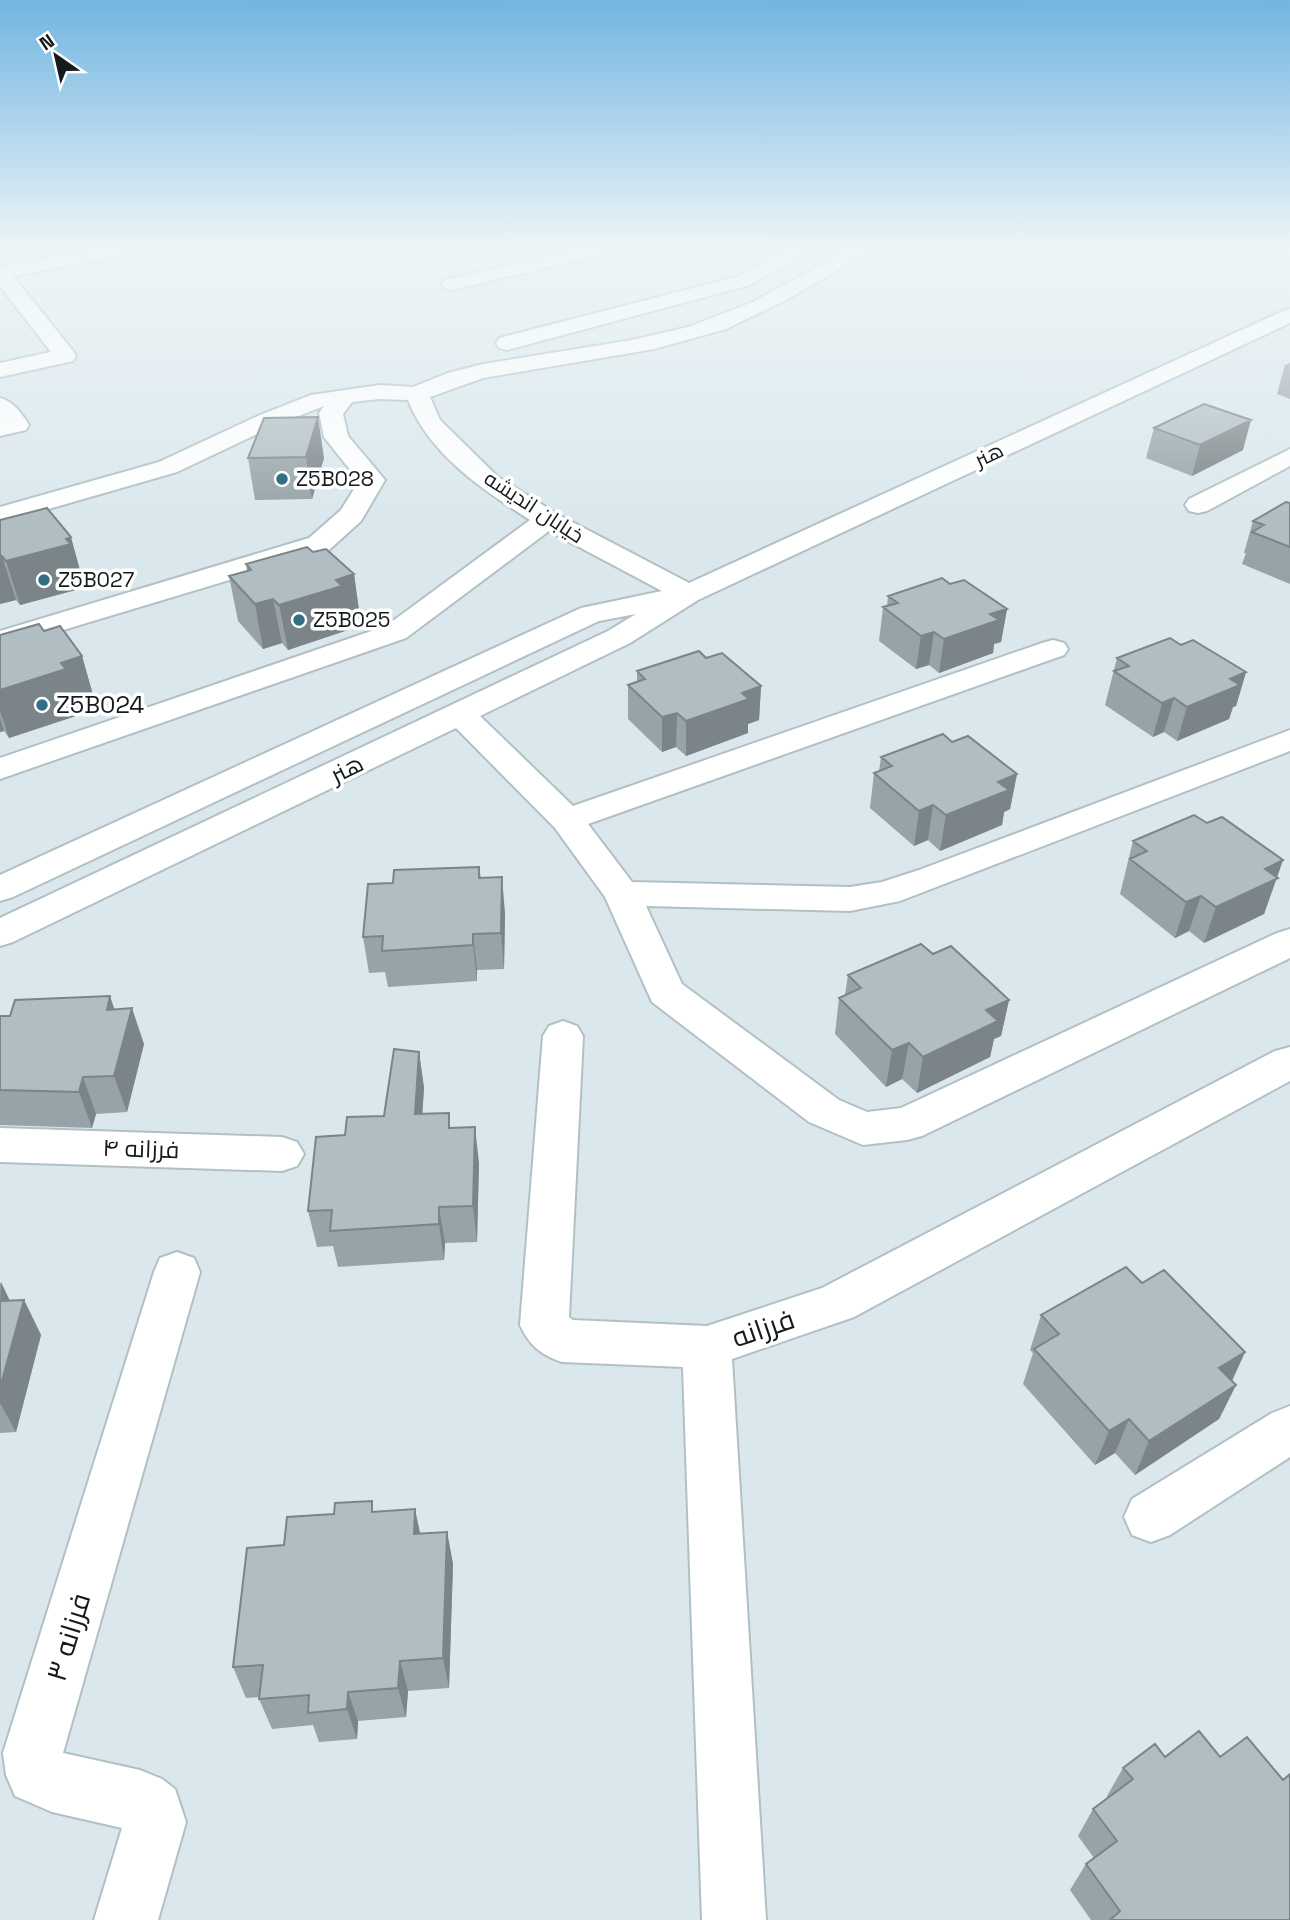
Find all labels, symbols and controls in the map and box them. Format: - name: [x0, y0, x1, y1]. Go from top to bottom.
- north arrow: [21, 21, 91, 91]
- text: N: [35, 28, 59, 56]
- street label: هنر: [969, 436, 1008, 473]
- street label: خیابان اندیشه: [479, 464, 589, 549]
- place label: Z5B028: [296, 465, 374, 492]
- marker: Z5B028: [274, 471, 290, 487]
- place label: Z5B027: [58, 566, 135, 593]
- marker: Z5B027: [36, 572, 52, 588]
- place label: Z5B025: [313, 606, 390, 633]
- marker: Z5B025: [291, 612, 307, 628]
- place label: Z5B024: [56, 689, 144, 720]
- marker: Z5B024: [34, 697, 50, 713]
- street label: هنر: [323, 747, 369, 791]
- street label: فرزانه ۴: [102, 1132, 180, 1165]
- street label: فرزانه: [727, 1301, 799, 1355]
- street label: فرزانه ۳: [38, 1589, 98, 1685]

